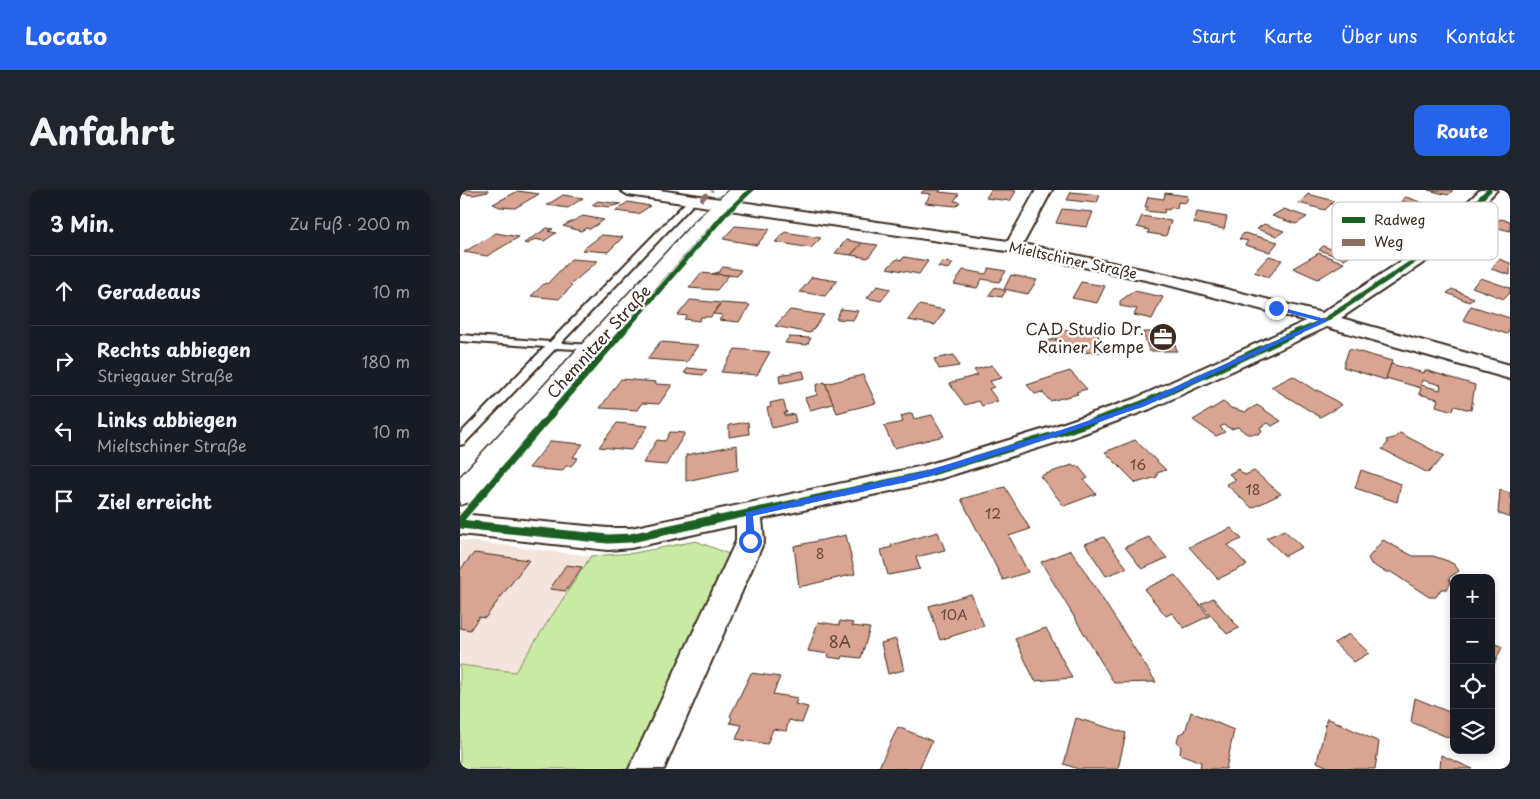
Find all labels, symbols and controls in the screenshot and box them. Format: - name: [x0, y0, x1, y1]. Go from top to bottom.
- text: Locato: [25, 17, 107, 53]
- text: Start: [1191, 22, 1236, 49]
- text: Karte: [1264, 22, 1313, 49]
- text: Über uns: [1341, 22, 1417, 49]
- text: Kontakt: [1445, 22, 1515, 49]
- text: Anfahrt: [30, 104, 175, 157]
- button: Route: [1414, 105, 1510, 156]
- legend: [1332, 202, 1498, 260]
- text: 3 Min.: [50, 207, 114, 239]
- text: Radweg: [1374, 209, 1426, 230]
- text: Zu Fuß · 200 m: [289, 211, 410, 235]
- text: Weg: [1374, 231, 1403, 252]
- street label: Mieltschiner Straße: [1007, 236, 1139, 284]
- icon: ahead: [50, 277, 78, 305]
- text: Geradeaus: [97, 277, 201, 305]
- text: 10 m: [373, 279, 410, 303]
- street label: Chemnitzer Straße: [540, 279, 656, 403]
- route end: [1265, 297, 1288, 320]
- place label: CAD Studio Dr. Rainer Kempe: [1025, 316, 1144, 358]
- office icon: CAD Studio Dr. Rainer Kempe: [1148, 322, 1178, 352]
- text: Rechts abbiegen: [97, 335, 251, 363]
- icon: right: [50, 347, 78, 375]
- text: 180 m: [362, 349, 410, 373]
- text: Striegauer Straße: [97, 363, 233, 387]
- text: Links abbiegen: [97, 405, 237, 433]
- icon: left: [50, 417, 78, 445]
- text: 10 m: [373, 419, 410, 443]
- text: Mieltschiner Straße: [97, 433, 247, 457]
- house number: 16: [1130, 454, 1146, 475]
- house number: 18: [1245, 479, 1261, 500]
- icon: arrive: [50, 487, 78, 515]
- text: Ziel erreicht: [97, 487, 212, 515]
- house number: 12: [985, 503, 1001, 524]
- route start: [739, 530, 762, 553]
- house number: 8: [816, 543, 824, 564]
- map controls: [1450, 574, 1495, 754]
- button: +: [1450, 574, 1495, 619]
- house number: 10A: [940, 604, 968, 625]
- button: −: [1450, 619, 1495, 664]
- house number: 8A: [829, 629, 851, 653]
- button: locate: [1450, 664, 1495, 709]
- button: layers: [1450, 709, 1495, 754]

